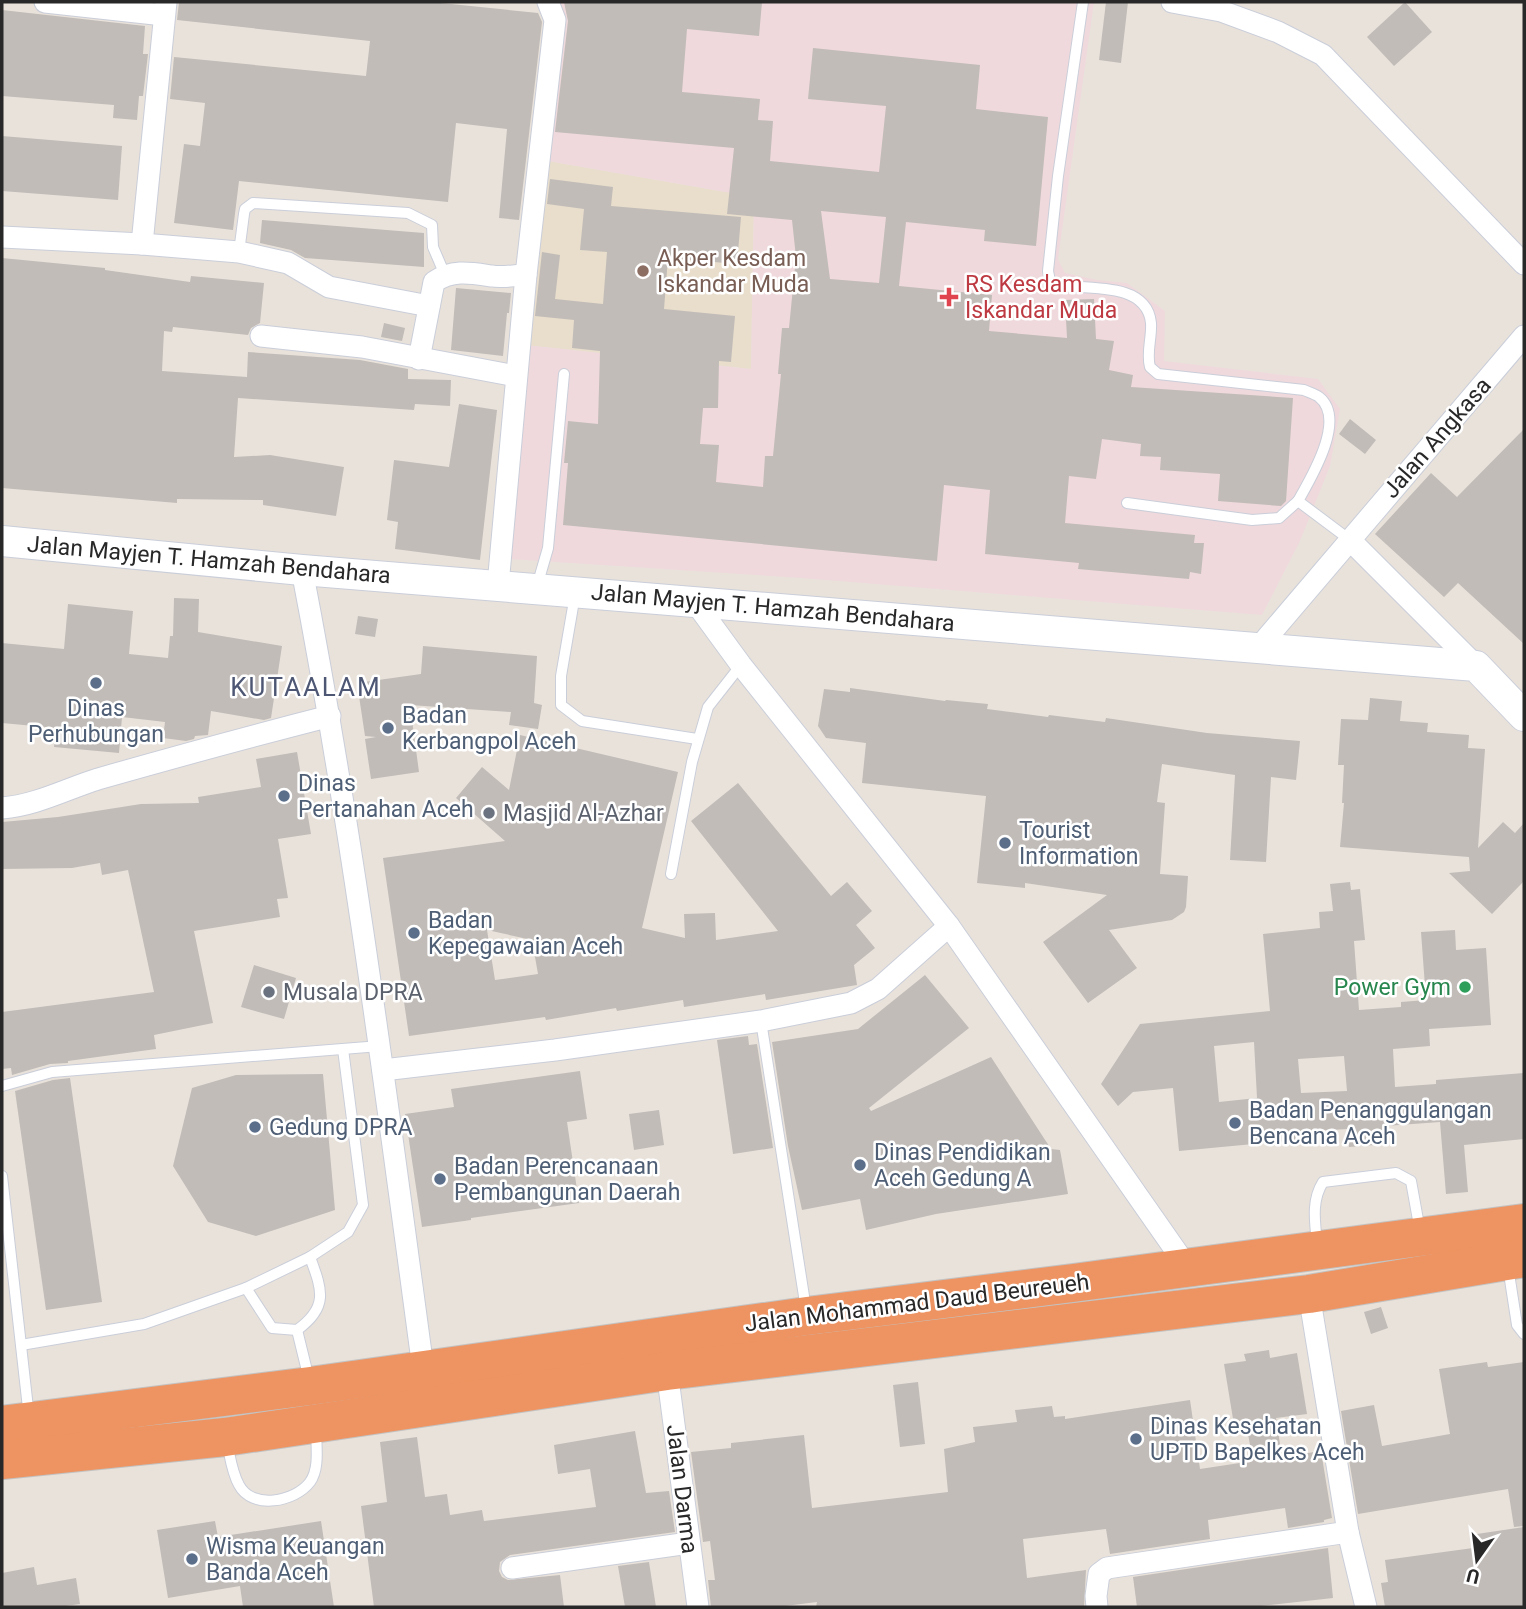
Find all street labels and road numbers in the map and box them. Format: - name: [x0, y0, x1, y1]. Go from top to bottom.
- street label: Jalan Angkasa: [1377, 372, 1497, 504]
- street label: Jalan Mayjen T. Hamzah Bendahara: [26, 531, 392, 589]
- street label: Jalan Mayjen T. Hamzah Bendahara: [590, 579, 956, 637]
- street label: Jalan Mohammad Daud Beureueh: [743, 1268, 1091, 1338]
- street label: Jalan Darma: [661, 1423, 703, 1555]

